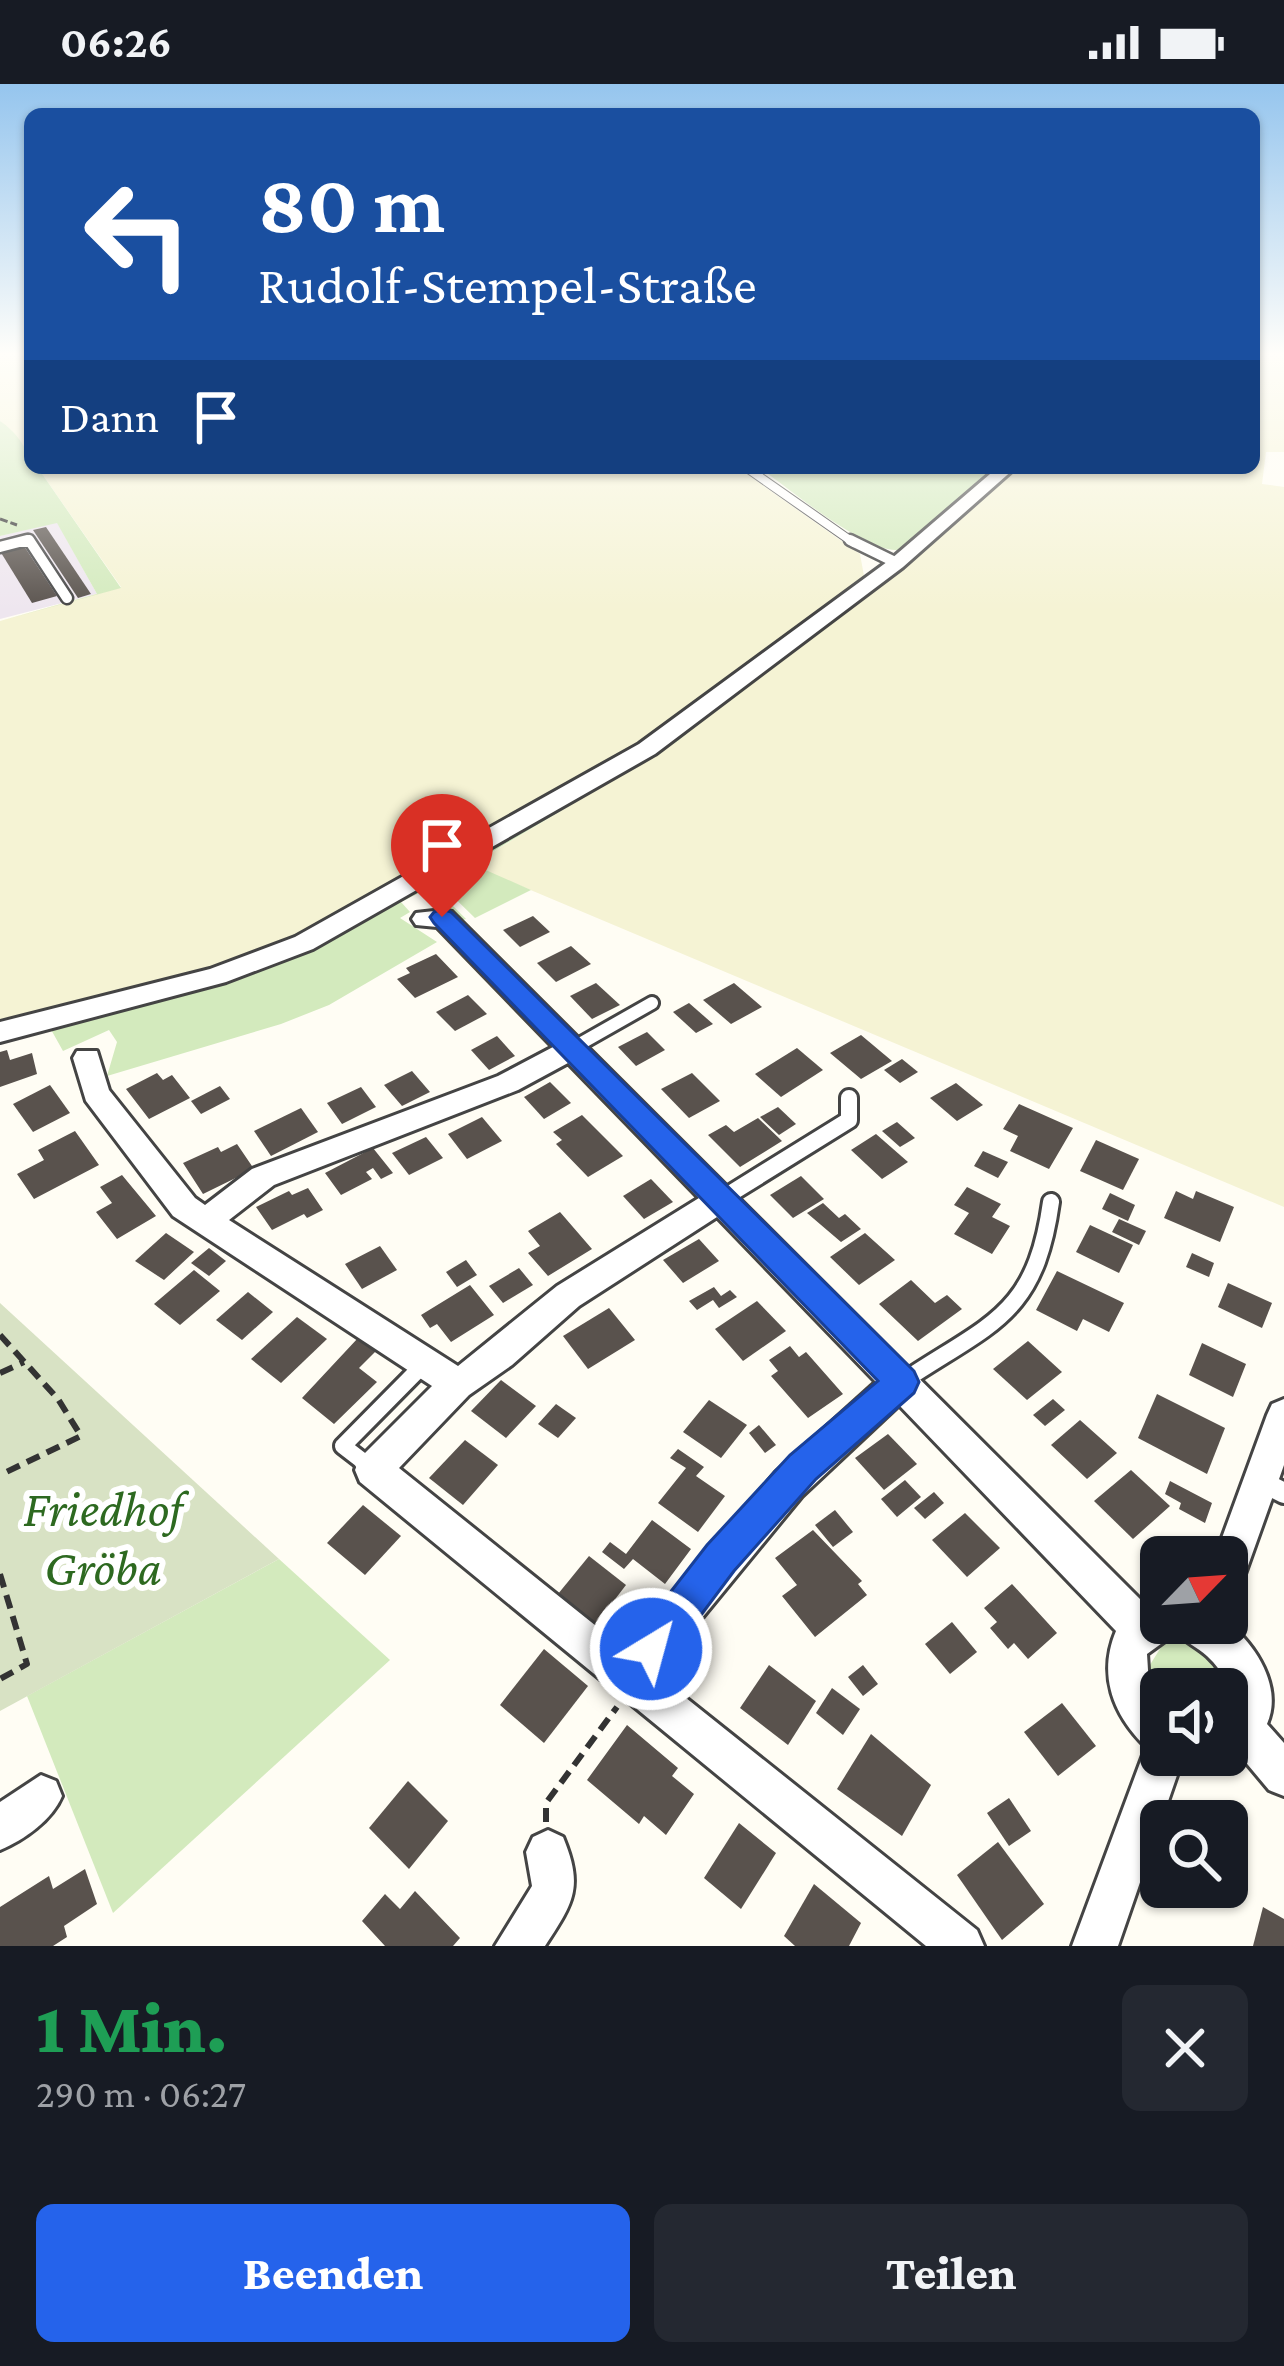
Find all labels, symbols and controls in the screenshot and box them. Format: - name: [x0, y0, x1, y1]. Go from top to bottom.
- text: 06:26: [60, 17, 172, 67]
- icon: left: [60, 156, 216, 312]
- text: 80 m: [258, 157, 445, 250]
- text: Rudolf-Stempel-Straße: [258, 255, 757, 315]
- icon: arrive: [183, 384, 249, 450]
- text: Dann: [60, 392, 159, 442]
- pin: [391, 794, 493, 917]
- icon: arrive: [409, 812, 475, 878]
- park label: Friedhof Gröba: [23, 1480, 189, 1596]
- north arrow: [1140, 1536, 1248, 1644]
- map controls: [1140, 1536, 1248, 1908]
- position arrow: [588, 1586, 714, 1712]
- button: sound: [1140, 1668, 1248, 1776]
- button: search: [1140, 1800, 1248, 1908]
- button: close: [1122, 1985, 1248, 2111]
- text: 1 Min.: [36, 1987, 227, 2067]
- text: 290 m · 06:27: [36, 2072, 246, 2115]
- button: Beenden: [36, 2204, 630, 2342]
- button: Teilen: [654, 2204, 1248, 2342]

